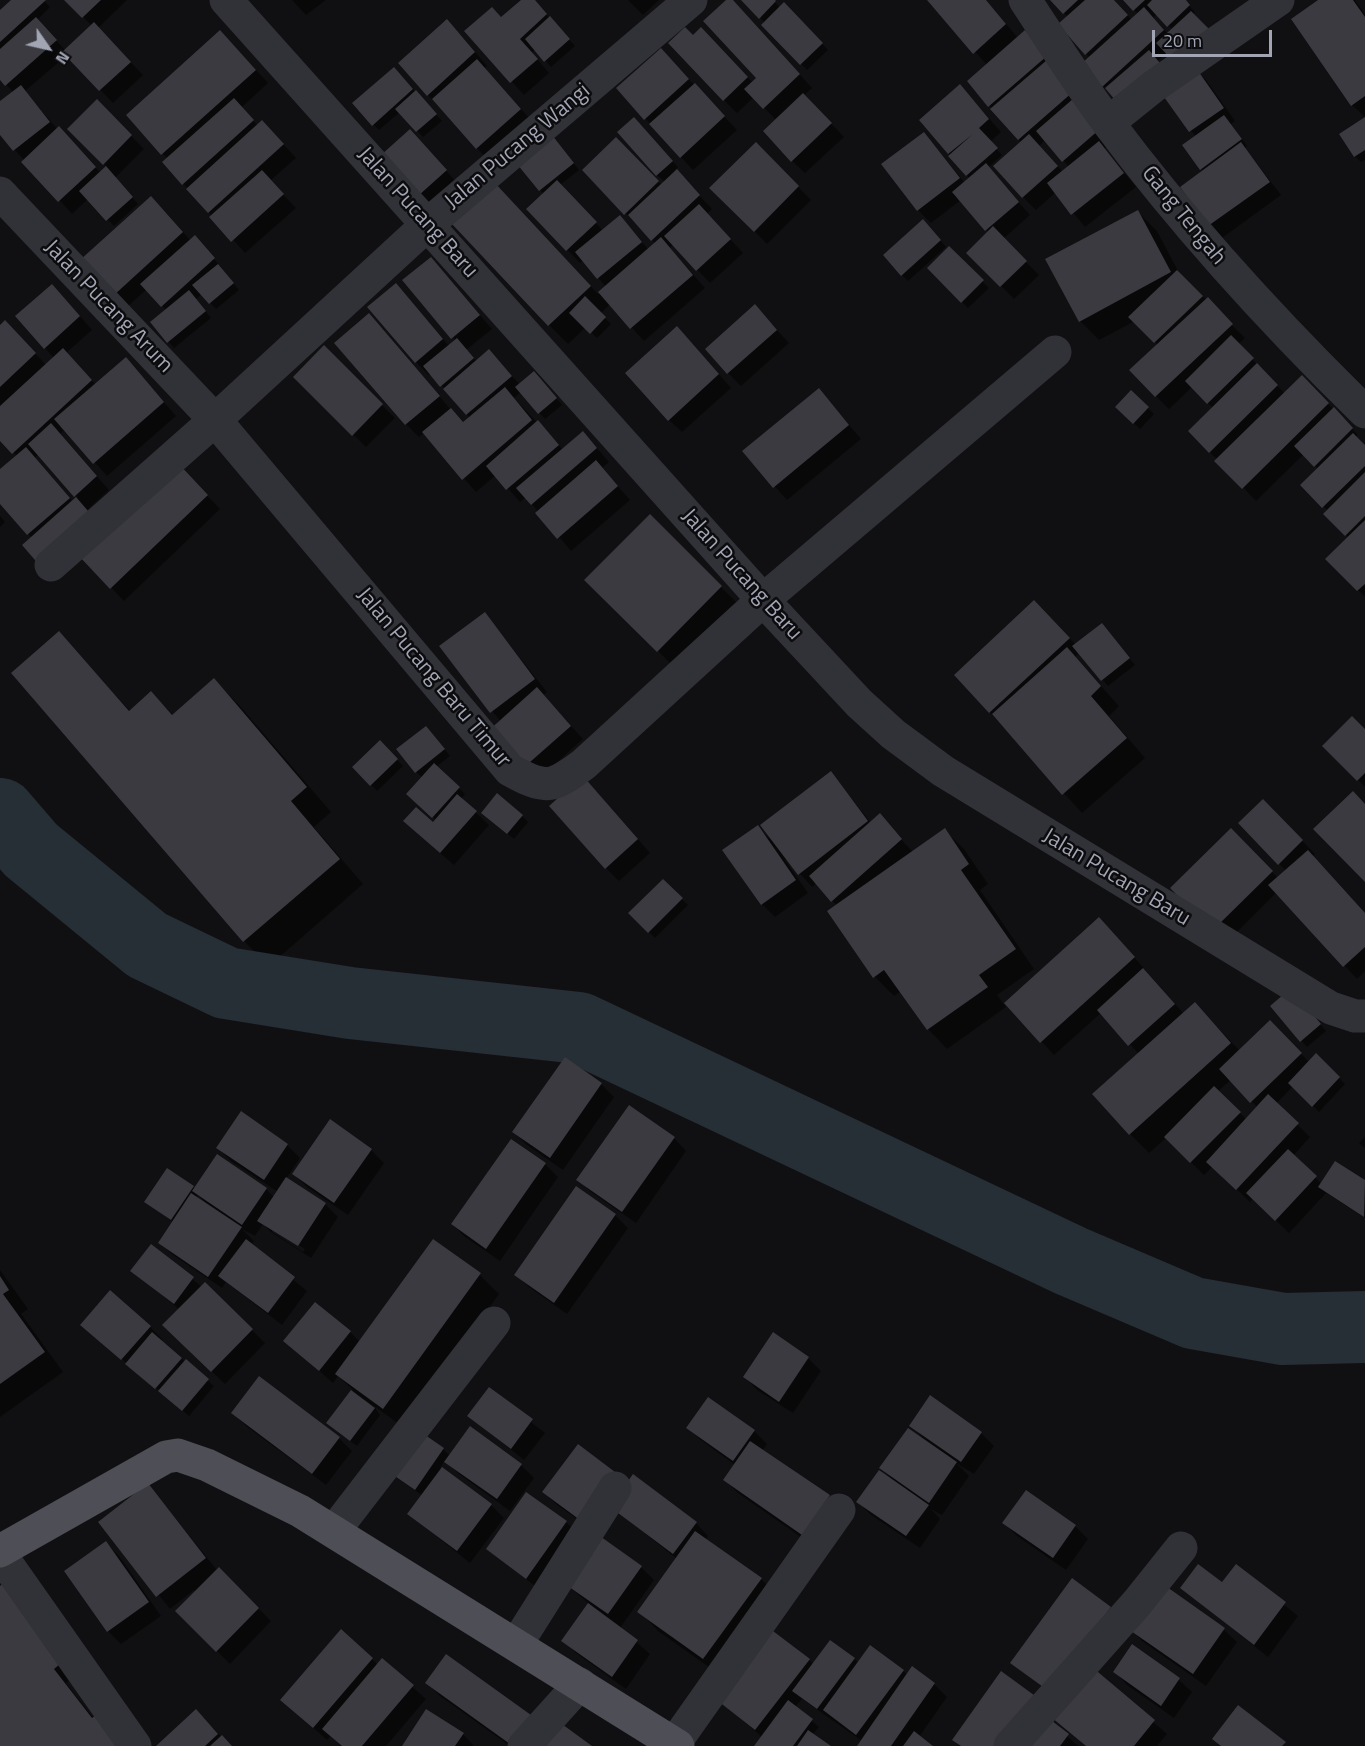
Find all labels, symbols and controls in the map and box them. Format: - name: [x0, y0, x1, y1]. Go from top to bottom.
- north arrow: [18, 18, 78, 78]
- scale bar: [1155, 18, 1275, 56]
- text: 20 m: [1163, 27, 1202, 54]
- text: N: [50, 47, 76, 69]
- street label: Jalan Pucang Wangi: [440, 79, 596, 215]
- street label: Jalan Pucang Baru: [351, 142, 483, 284]
- street label: Gang Tengah: [1135, 161, 1231, 271]
- street label: Jalan Pucang Arum: [38, 235, 178, 379]
- street label: Jalan Pucang Baru: [675, 504, 807, 646]
- street label: Jalan Pucang Baru Timur: [350, 583, 516, 773]
- street label: Jalan Pucang Baru: [1037, 824, 1195, 932]

